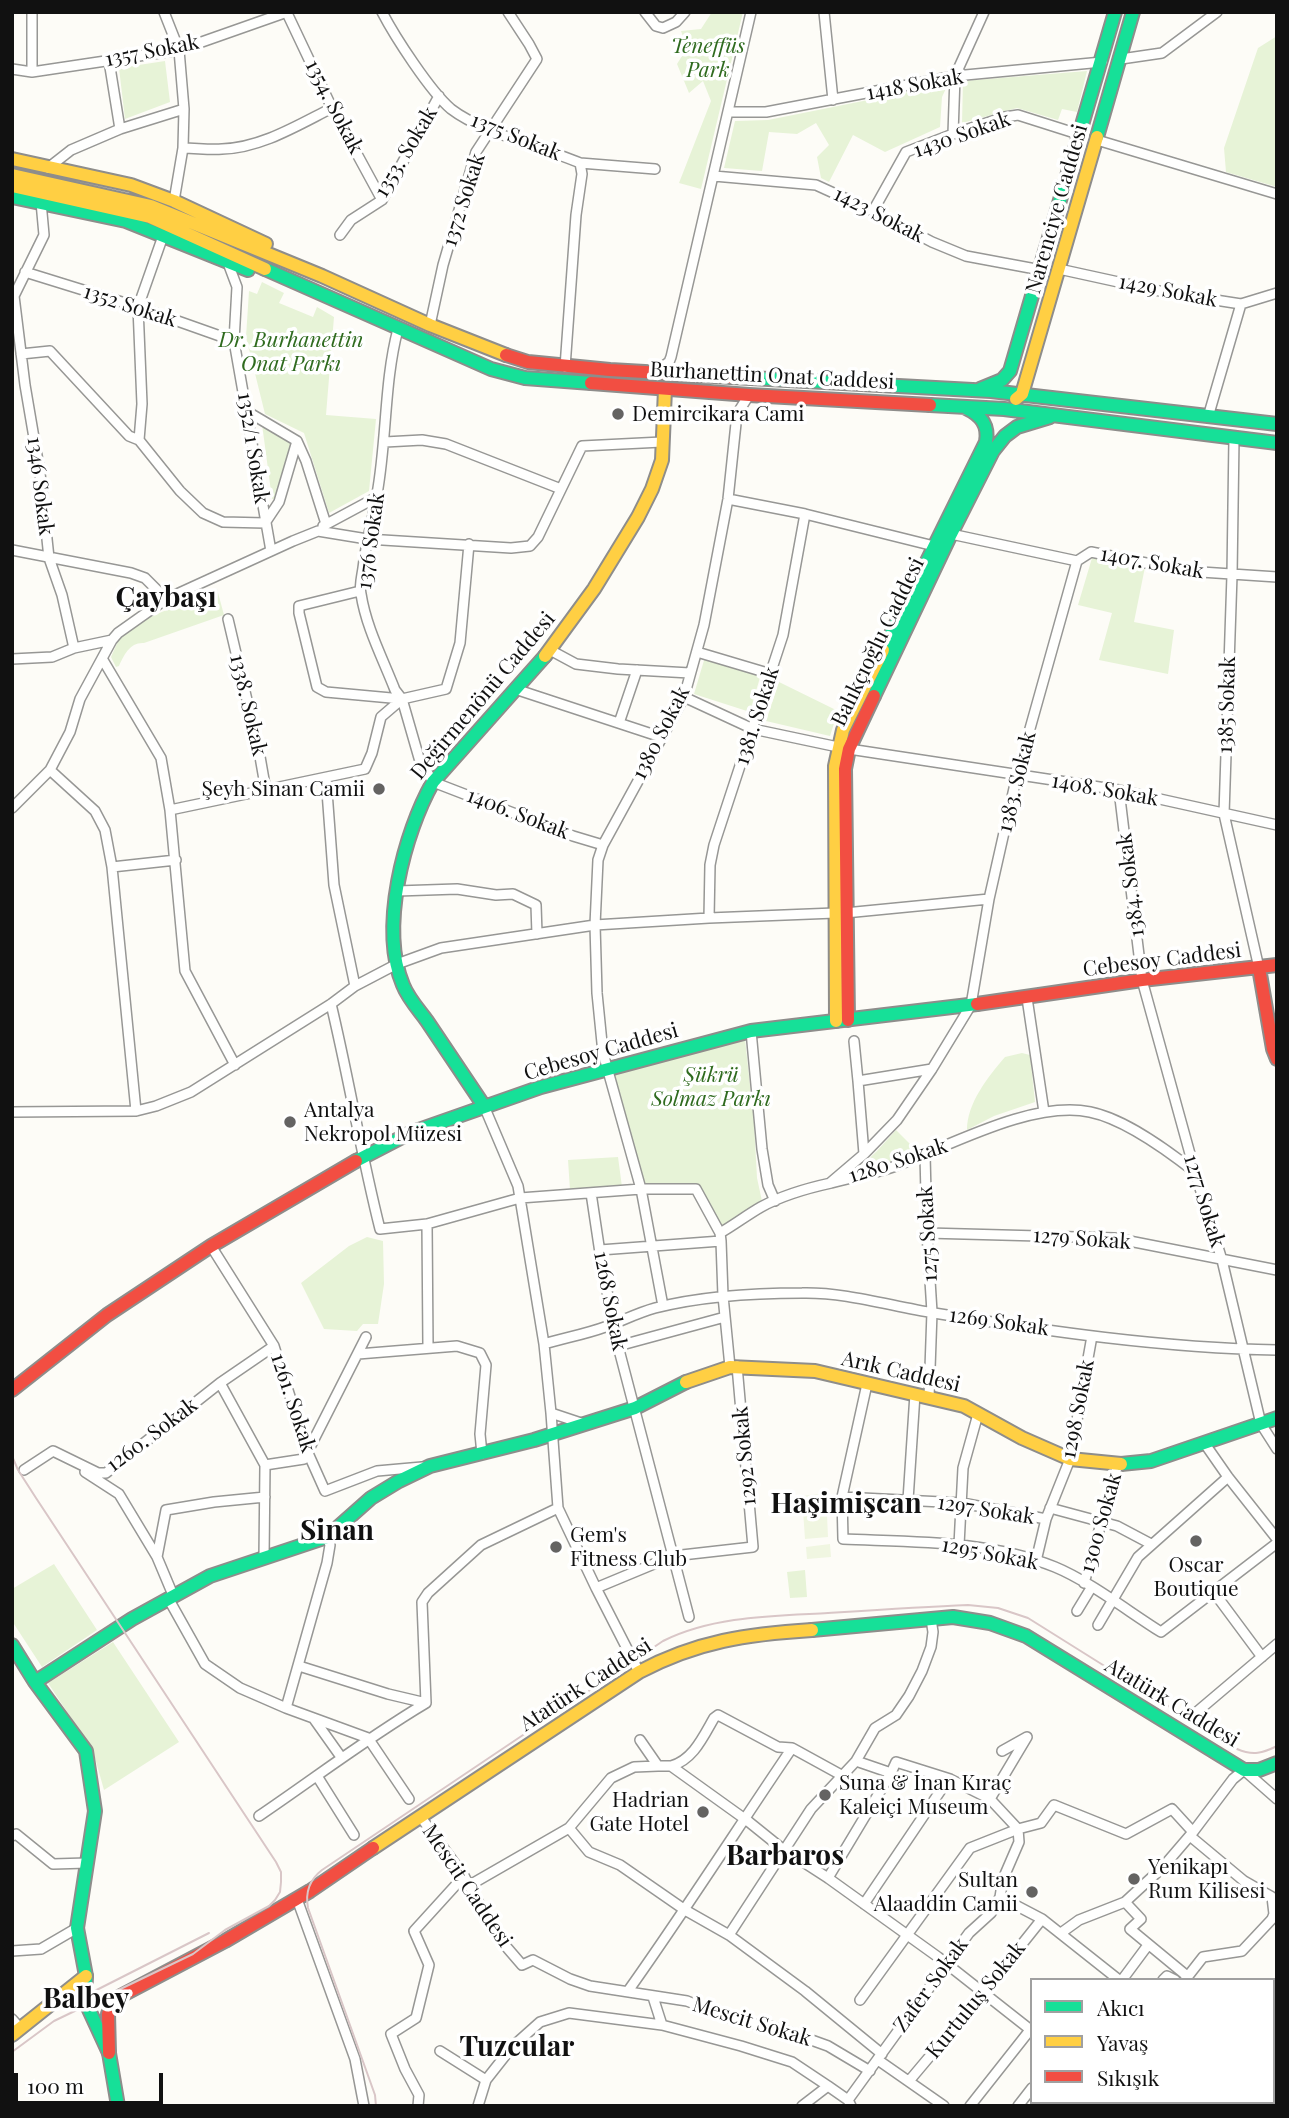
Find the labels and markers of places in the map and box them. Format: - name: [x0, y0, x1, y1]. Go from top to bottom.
- place label: Demircikara Cami: [632, 401, 804, 427]
- marker: Demircikara Cami: [610, 406, 626, 422]
- place label: Şeyh Sinan Camii: [201, 776, 365, 802]
- marker: Şeyh Sinan Camii: [371, 781, 387, 797]
- place label: Antalya Nekropol Müzesi: [304, 1097, 462, 1147]
- marker: Antalya Nekropol Müzesi: [282, 1114, 298, 1130]
- place label: Gem's Fitness Club: [570, 1522, 687, 1572]
- marker: Oscar Boutique: [1188, 1533, 1204, 1549]
- marker: Gem's Fitness Club: [548, 1539, 564, 1555]
- place label: Oscar Boutique: [1153, 1552, 1239, 1602]
- place label: Suna & İnan Kıraç Kaleiçi Museum: [839, 1770, 1011, 1820]
- place label: Hadrian Gate Hotel: [590, 1787, 689, 1837]
- marker: Suna & İnan Kıraç Kaleiçi Museum: [817, 1787, 833, 1803]
- marker: Hadrian Gate Hotel: [695, 1804, 711, 1820]
- place label: Yenikapı Rum Kilisesi: [1148, 1854, 1265, 1904]
- place label: Sultan Alaaddin Camii: [874, 1867, 1018, 1917]
- marker: Yenikapı Rum Kilisesi: [1126, 1871, 1142, 1887]
- marker: Sultan Alaaddin Camii: [1024, 1884, 1040, 1900]

